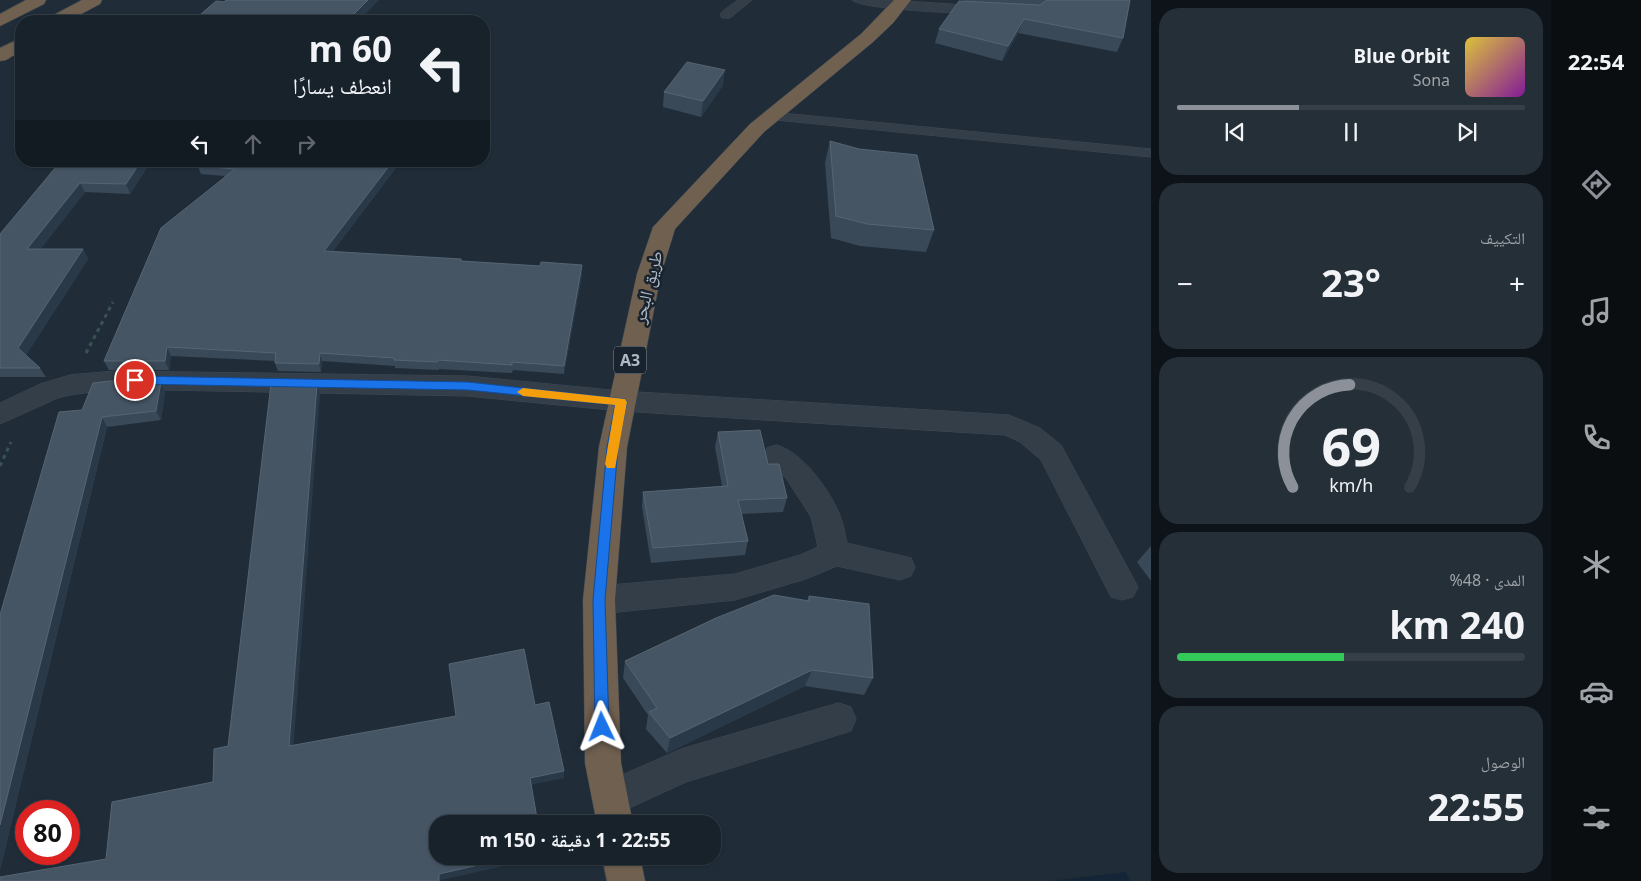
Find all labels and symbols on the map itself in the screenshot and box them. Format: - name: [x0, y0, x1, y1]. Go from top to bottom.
- street label: طريق البحر: [626, 248, 668, 327]
- road number: A3: [614, 346, 646, 374]
- pin: [114, 359, 156, 401]
- position arrow: [575, 700, 627, 752]
- speed limit sign: 80: [15, 800, 80, 865]

